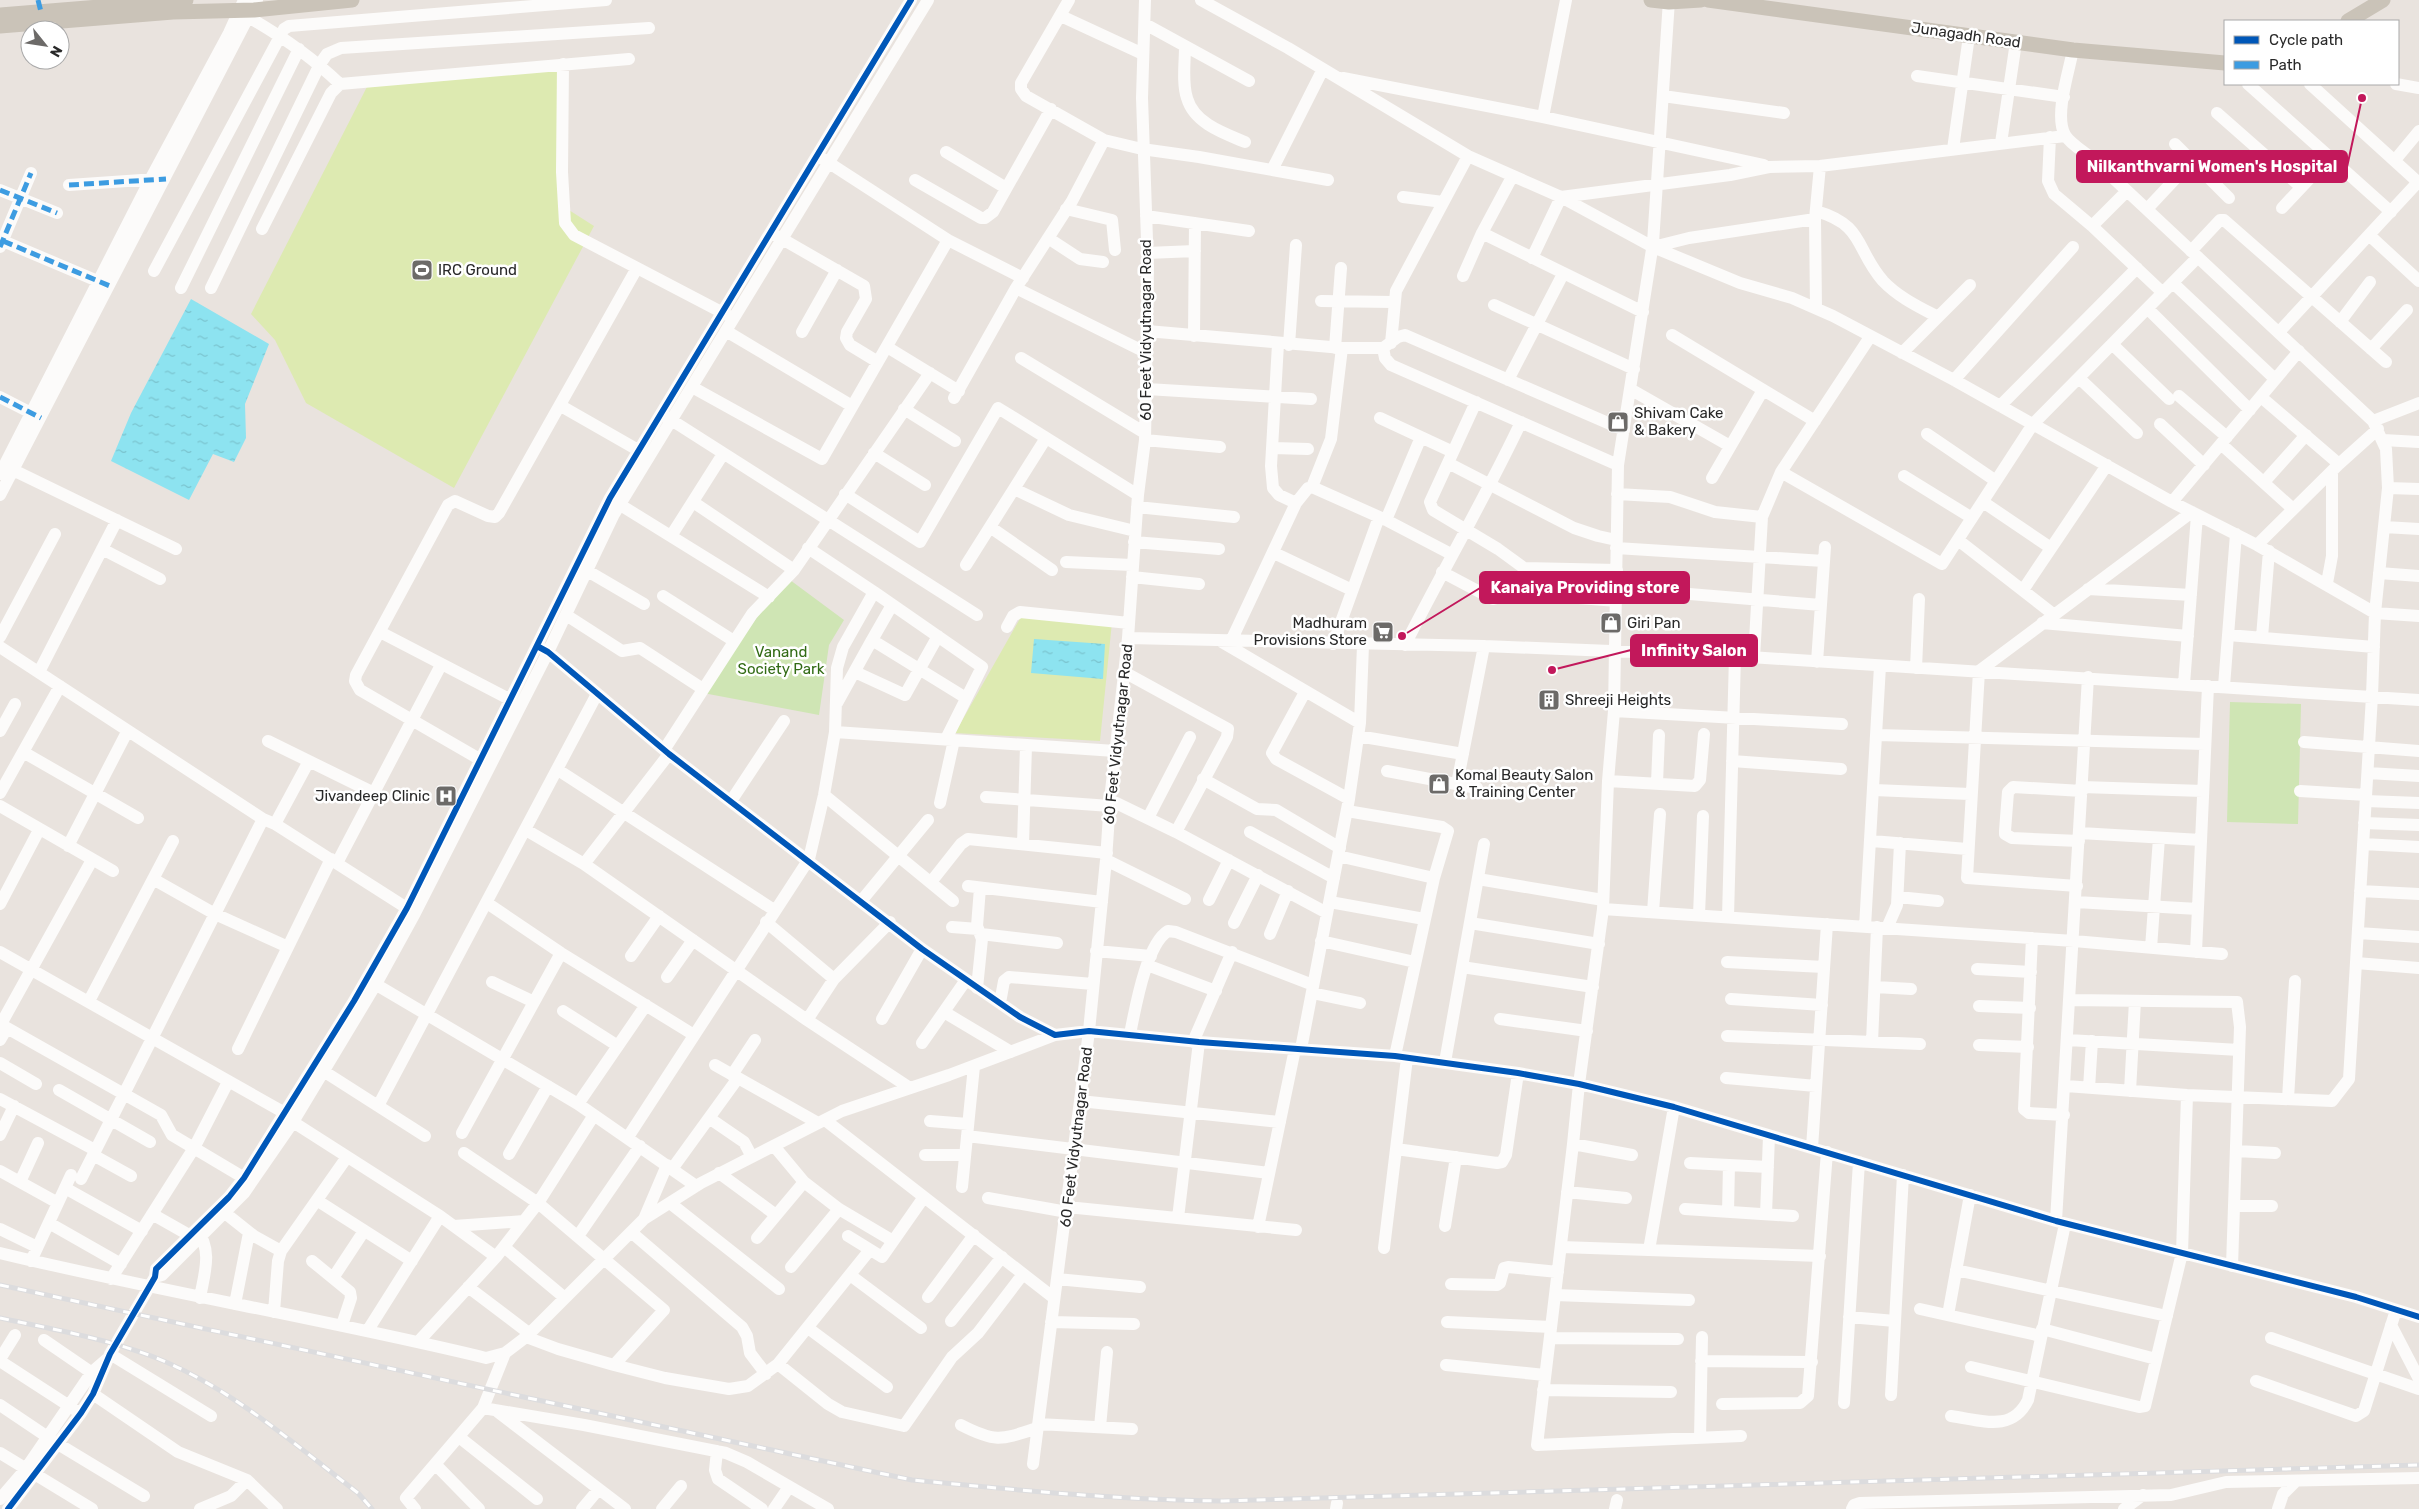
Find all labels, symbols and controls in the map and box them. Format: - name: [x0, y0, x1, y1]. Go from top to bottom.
- street label: Junagadh Road: [1910, 18, 2022, 52]
- north arrow: [20, 20, 70, 70]
- legend: [2224, 20, 2399, 85]
- text: Cycle path: [2269, 31, 2343, 49]
- text: N: [46, 43, 66, 60]
- text: Path: [2269, 56, 2302, 74]
- callout: Nilkanthvarni Women's Hospital: [2077, 151, 2347, 182]
- text: Nilkanthvarni Women's Hospital: [2087, 157, 2337, 176]
- street label: 60 Feet Vidyutnagar Road: [1137, 239, 1155, 421]
- sports icon: IRC Ground: [410, 258, 434, 282]
- place label: IRC Ground: [438, 261, 517, 279]
- place label: Shivam Cake & Bakery: [1634, 404, 1723, 439]
- shop icon: Shivam Cake & Bakery: [1606, 410, 1630, 434]
- callout: Kanaiya Providing store: [1480, 572, 1689, 603]
- text: Kanaiya Providing store: [1490, 578, 1680, 597]
- shop icon: Giri Pan: [1599, 611, 1623, 635]
- place label: Madhuram Provisions Store: [1253, 614, 1367, 649]
- place label: Giri Pan: [1627, 614, 1681, 632]
- supermarket icon: Madhuram Provisions Store: [1371, 620, 1395, 644]
- callout: Infinity Salon: [1631, 635, 1757, 666]
- text: Infinity Salon: [1641, 641, 1747, 660]
- park label: Vanand Society Park: [738, 643, 825, 678]
- street label: 60 Feet Vidyutnagar Road: [1100, 643, 1136, 825]
- building icon: Shreeji Heights: [1537, 688, 1561, 712]
- place label: Shreeji Heights: [1565, 691, 1672, 709]
- place label: Komal Beauty Salon & Training Center: [1455, 766, 1593, 801]
- shop icon: Komal Beauty Salon & Training Center: [1427, 772, 1451, 796]
- hospital icon: Jivandeep Clinic: [434, 784, 458, 808]
- place label: Jivandeep Clinic: [315, 787, 430, 805]
- street label: 60 Feet Vidyutnagar Road: [1056, 1046, 1096, 1228]

